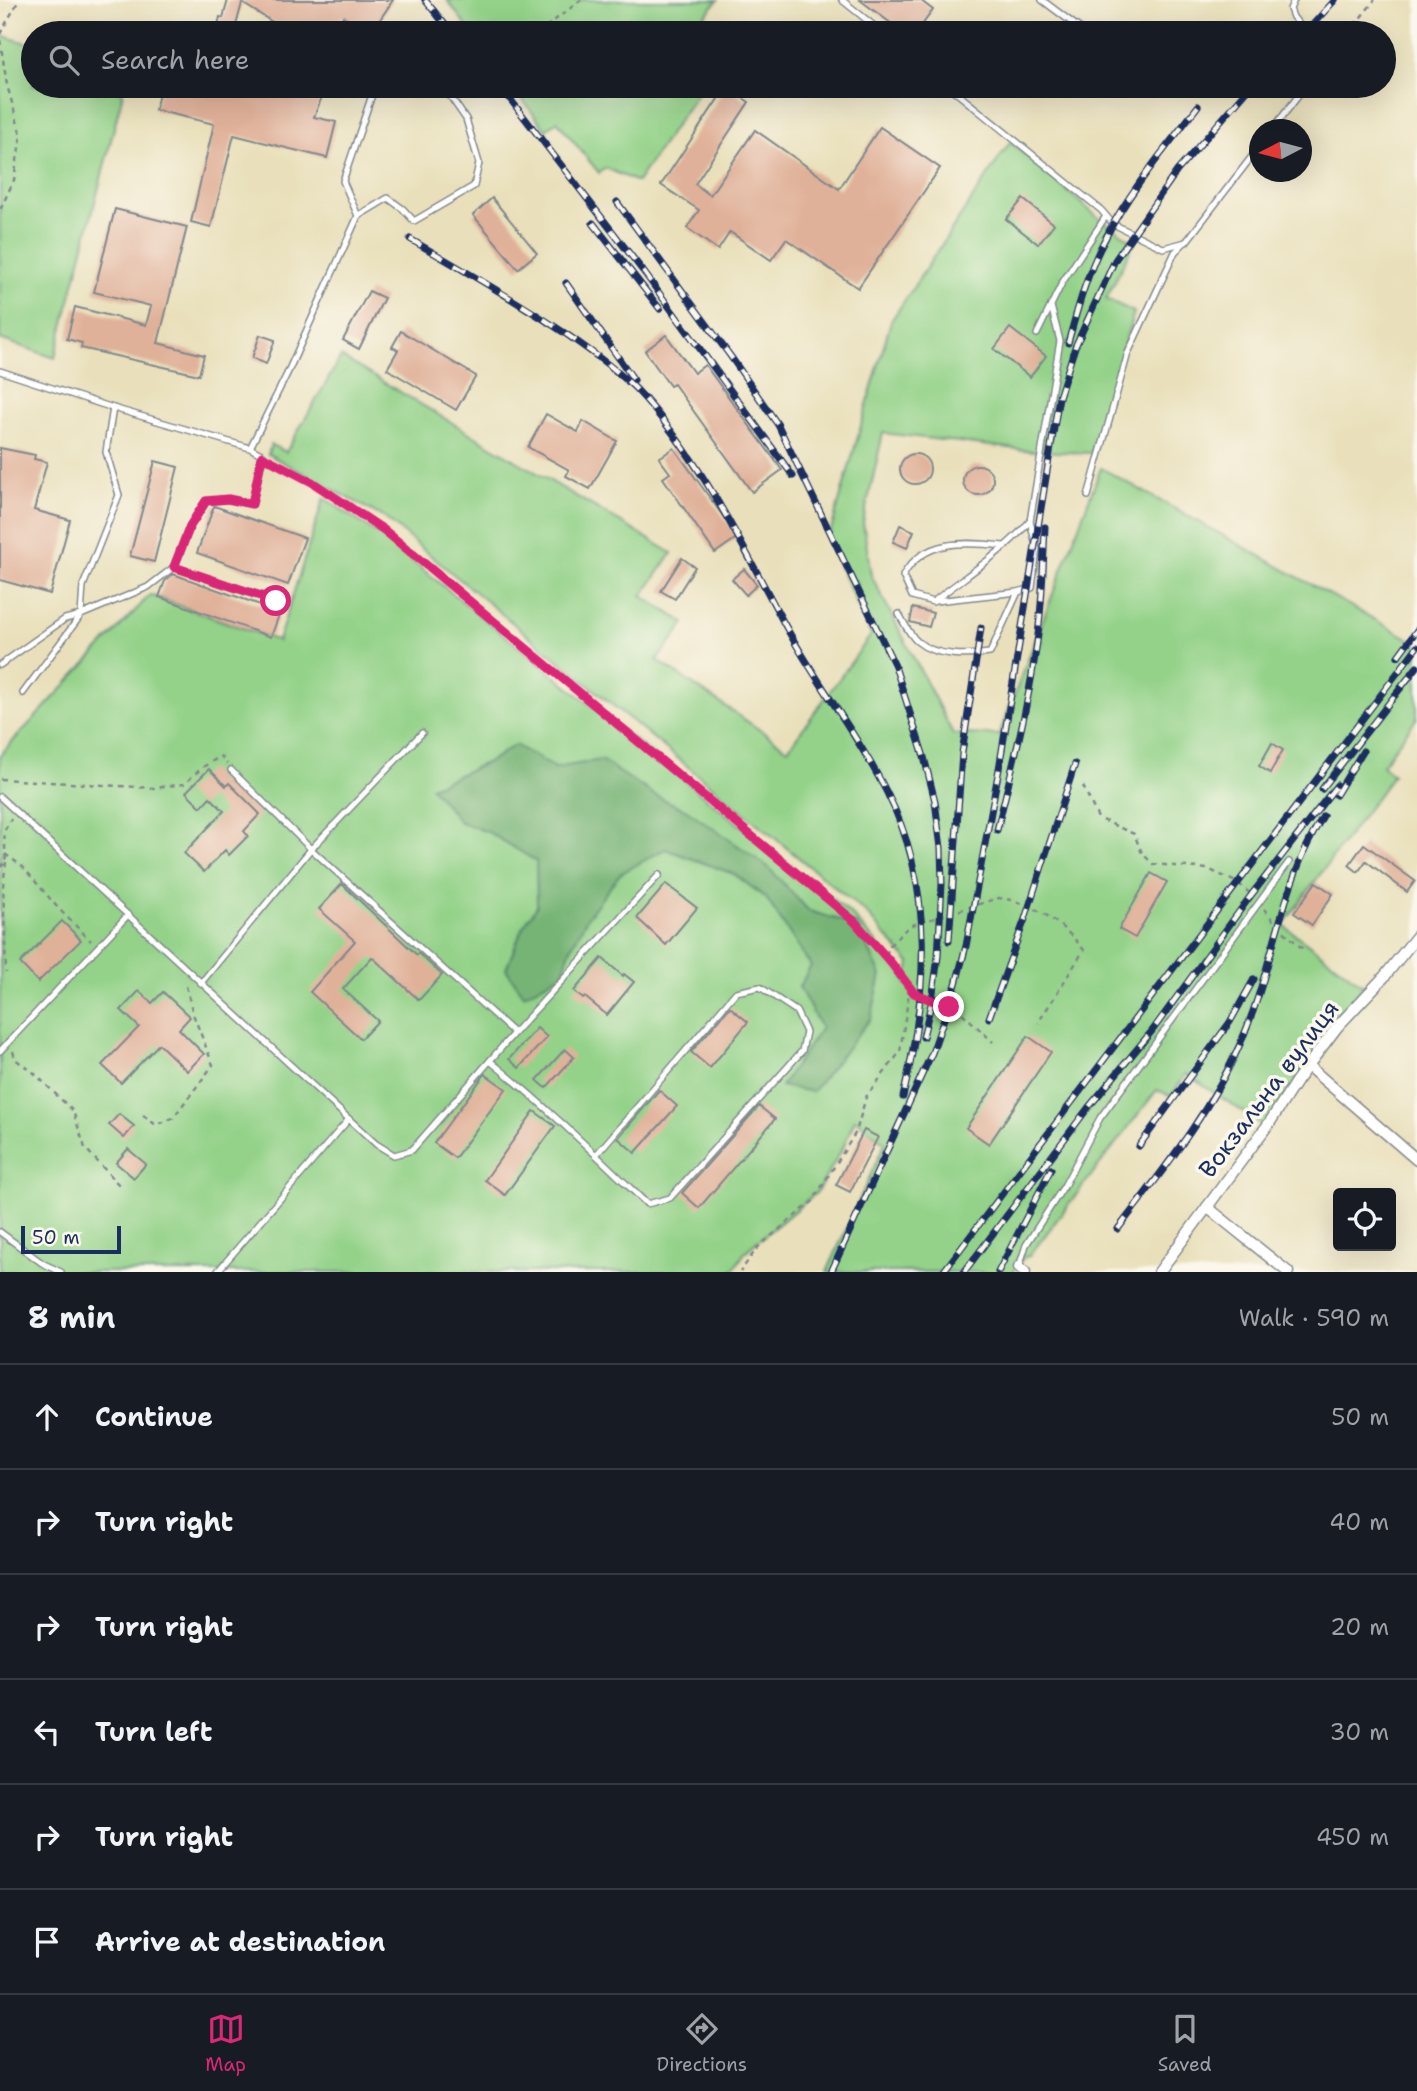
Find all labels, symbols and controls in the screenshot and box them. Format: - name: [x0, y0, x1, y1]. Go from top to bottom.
- search box: [21, 21, 1396, 98]
- icon: search: [45, 41, 83, 79]
- text: Search here: [101, 42, 250, 77]
- north arrow: [1249, 119, 1312, 182]
- route start: [260, 585, 291, 616]
- route end: [933, 991, 964, 1022]
- street label: Вокзальна вулиця: [1192, 994, 1346, 1184]
- map controls: [1333, 1188, 1396, 1251]
- button: locate: [1333, 1188, 1396, 1251]
- scale bar: [21, 1223, 121, 1255]
- text: 50 m: [32, 1225, 80, 1250]
- text: 8 min: [28, 1297, 115, 1338]
- text: Walk · 590 m: [1239, 1303, 1389, 1333]
- icon: ahead: [28, 1398, 66, 1436]
- text: Continue: [95, 1399, 213, 1434]
- text: 50 m: [1331, 1402, 1389, 1432]
- icon: right: [28, 1503, 66, 1541]
- text: Turn right: [95, 1504, 233, 1539]
- text: 40 m: [1329, 1507, 1389, 1537]
- icon: right: [28, 1608, 66, 1646]
- text: Turn right: [95, 1609, 233, 1644]
- text: 20 m: [1330, 1612, 1389, 1642]
- icon: left: [28, 1713, 66, 1751]
- text: Turn left: [95, 1714, 212, 1749]
- text: 30 m: [1330, 1717, 1389, 1747]
- icon: right: [28, 1818, 66, 1856]
- text: Turn right: [95, 1819, 233, 1854]
- text: 450 m: [1316, 1822, 1389, 1852]
- icon: arrive: [28, 1923, 66, 1961]
- text: Arrive at destination: [95, 1924, 385, 1959]
- tab: Map: [205, 2010, 246, 2077]
- tab: Directions: [657, 2010, 747, 2077]
- tab: Saved: [1158, 2010, 1212, 2077]

